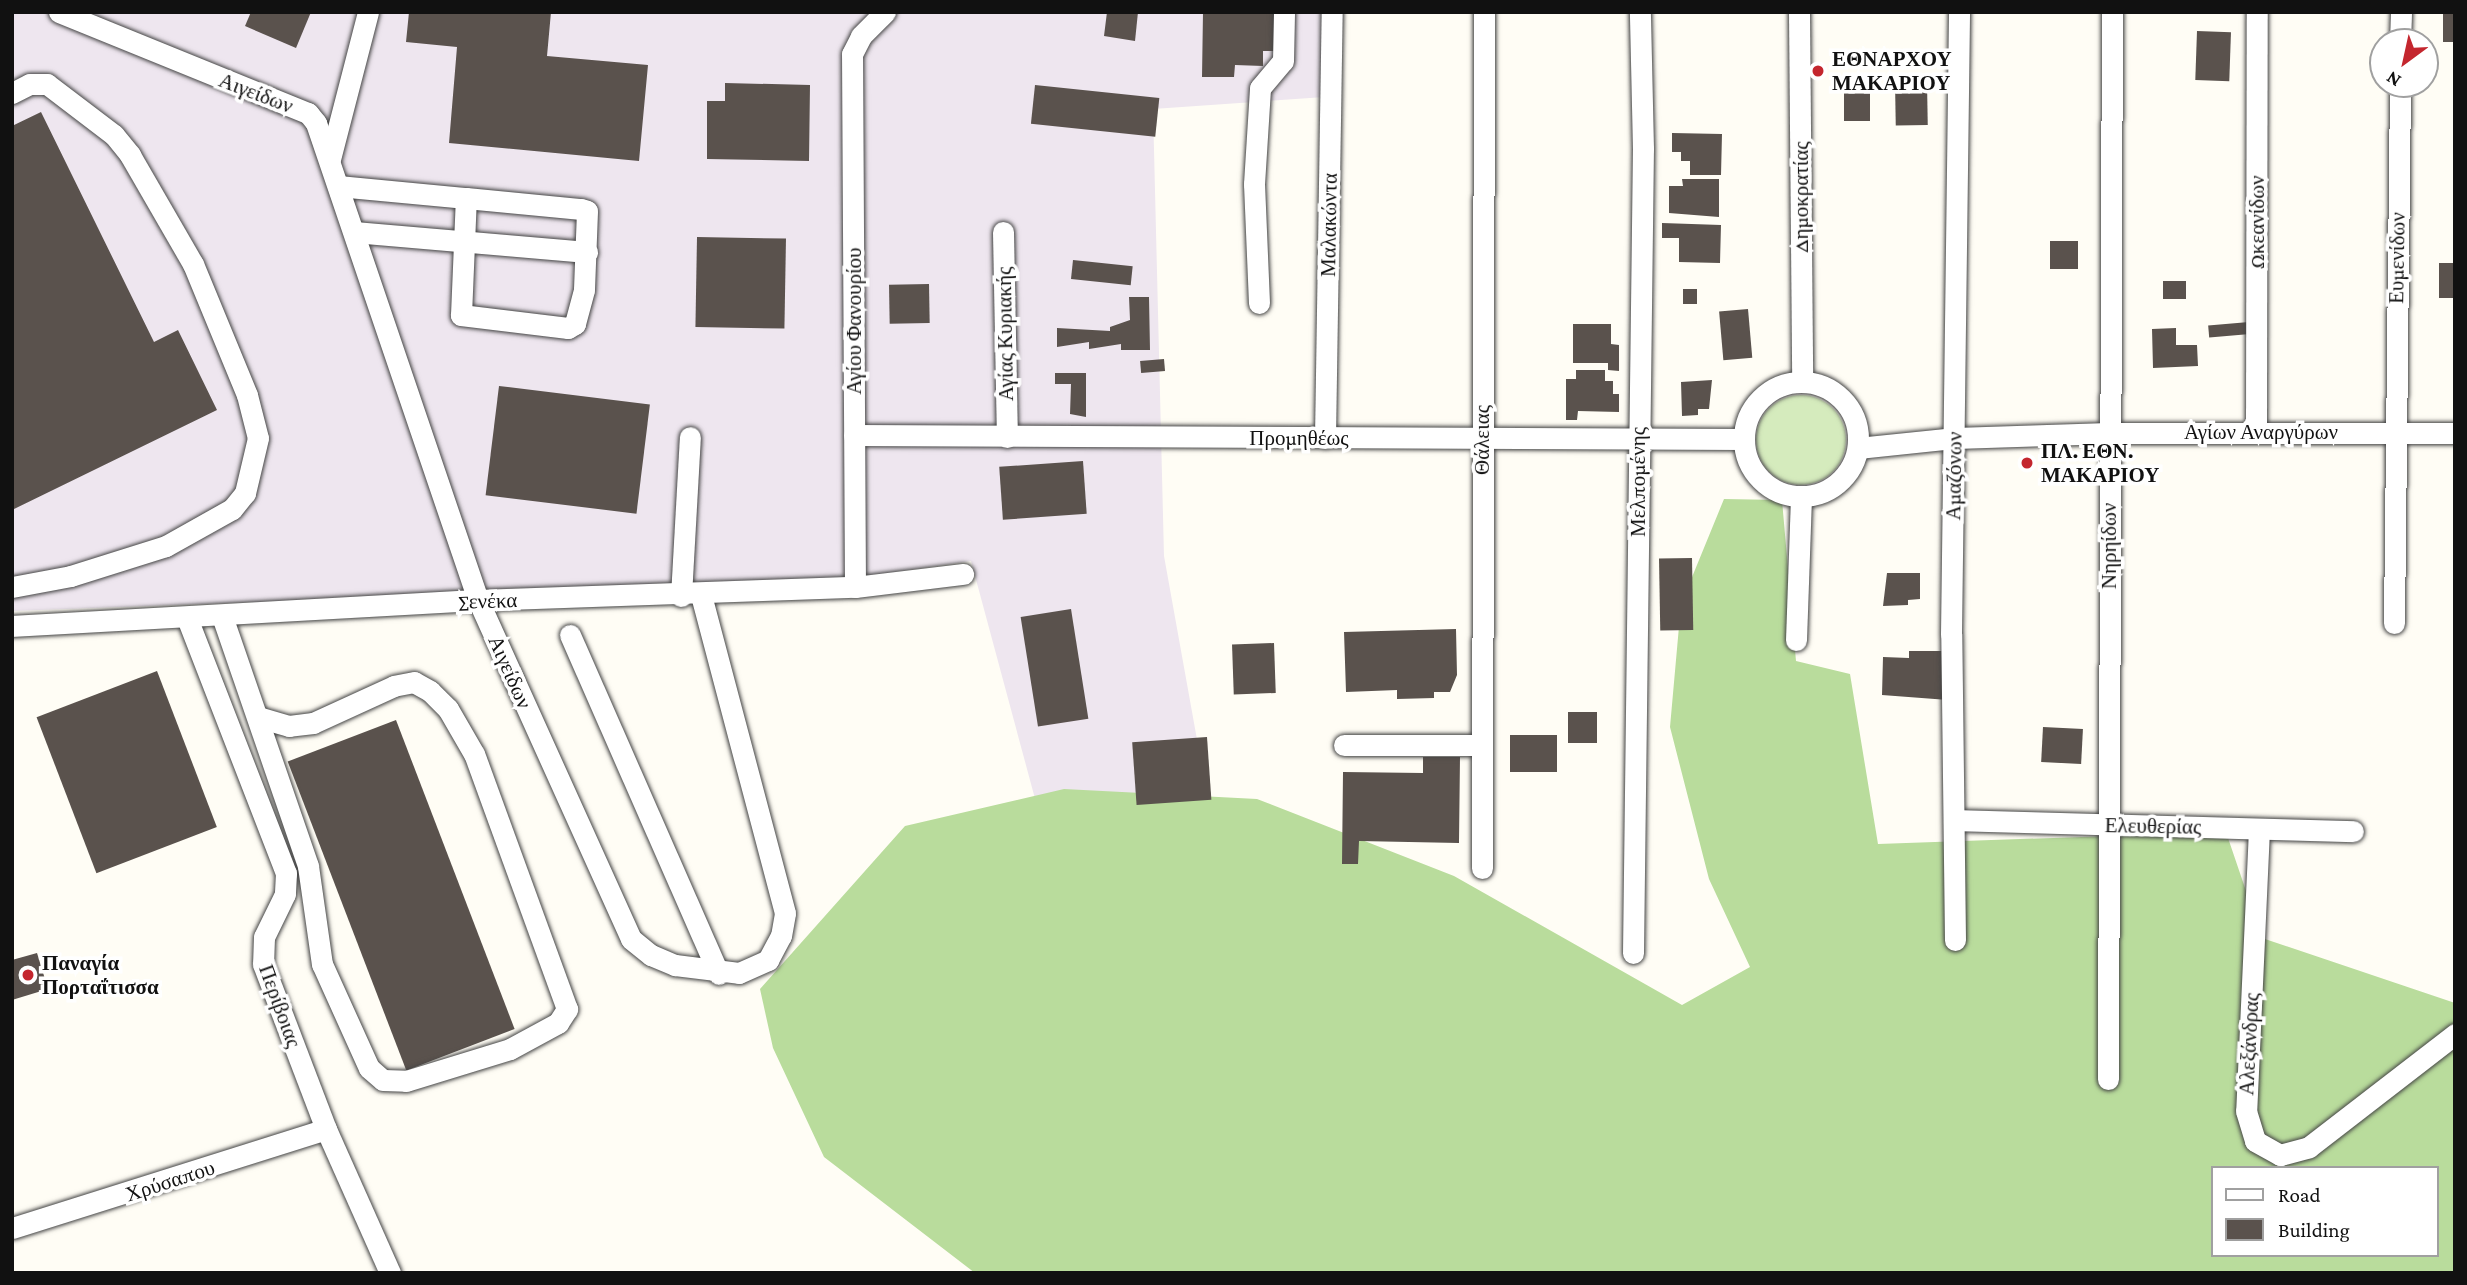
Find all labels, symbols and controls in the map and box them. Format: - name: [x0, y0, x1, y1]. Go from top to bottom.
- north arrow: [2369, 28, 2439, 98]
- place label: ΕΘΝΑΡΧΟΥ ΜΑΚΑΡΙΟΥ: [1832, 46, 1952, 96]
- marker: ΕΘΝΑΡΧΟΥ ΜΑΚΑΡΙΟΥ: [1810, 63, 1826, 79]
- street label: Αιγείδων: [215, 67, 297, 119]
- text: N: [2382, 67, 2405, 92]
- street label: Δημοκρατίας: [1788, 141, 1814, 253]
- street label: Μαλακώντα: [1315, 173, 1343, 277]
- street label: Ωκεανίδων: [2244, 175, 2270, 269]
- street label: Ευμενίδων: [2384, 212, 2410, 304]
- street label: Αγίου Φανουρίου: [841, 247, 867, 395]
- street label: Αγίας Κυριακής: [991, 267, 1019, 401]
- street label: Θάλειας: [1469, 405, 1495, 475]
- street label: Αγίων Αναργύρων: [2184, 419, 2338, 445]
- street label: Προμηθέως: [1249, 425, 1349, 451]
- street label: Μελπομένης: [1625, 427, 1651, 537]
- street label: Αμαζόνων: [1941, 431, 1967, 521]
- place label: ΠΛ. ΕΘΝ. ΜΑΚΑΡΙΟΥ: [2041, 438, 2159, 488]
- marker: ΠΛ. ΕΘΝ. ΜΑΚΑΡΙΟΥ: [2019, 455, 2035, 471]
- street label: Νηρηίδων: [2096, 503, 2122, 589]
- street label: Σενέκα: [458, 587, 518, 615]
- street label: Αιγείδων: [483, 632, 537, 712]
- street label: Ελευθερίας: [2105, 813, 2201, 839]
- place label: Παναγία Πορταΐτισσα: [42, 950, 159, 1000]
- street label: Περίβοιας: [253, 961, 307, 1051]
- marker: Παναγία Πορταΐτισσα: [20, 967, 36, 983]
- street label: Αλεξάνδρας: [2234, 992, 2264, 1096]
- street label: Χρύσαπου: [122, 1155, 218, 1207]
- legend: [2212, 1166, 2439, 1257]
- text: Road: [2278, 1183, 2321, 1207]
- text: Building: [2278, 1218, 2350, 1242]

